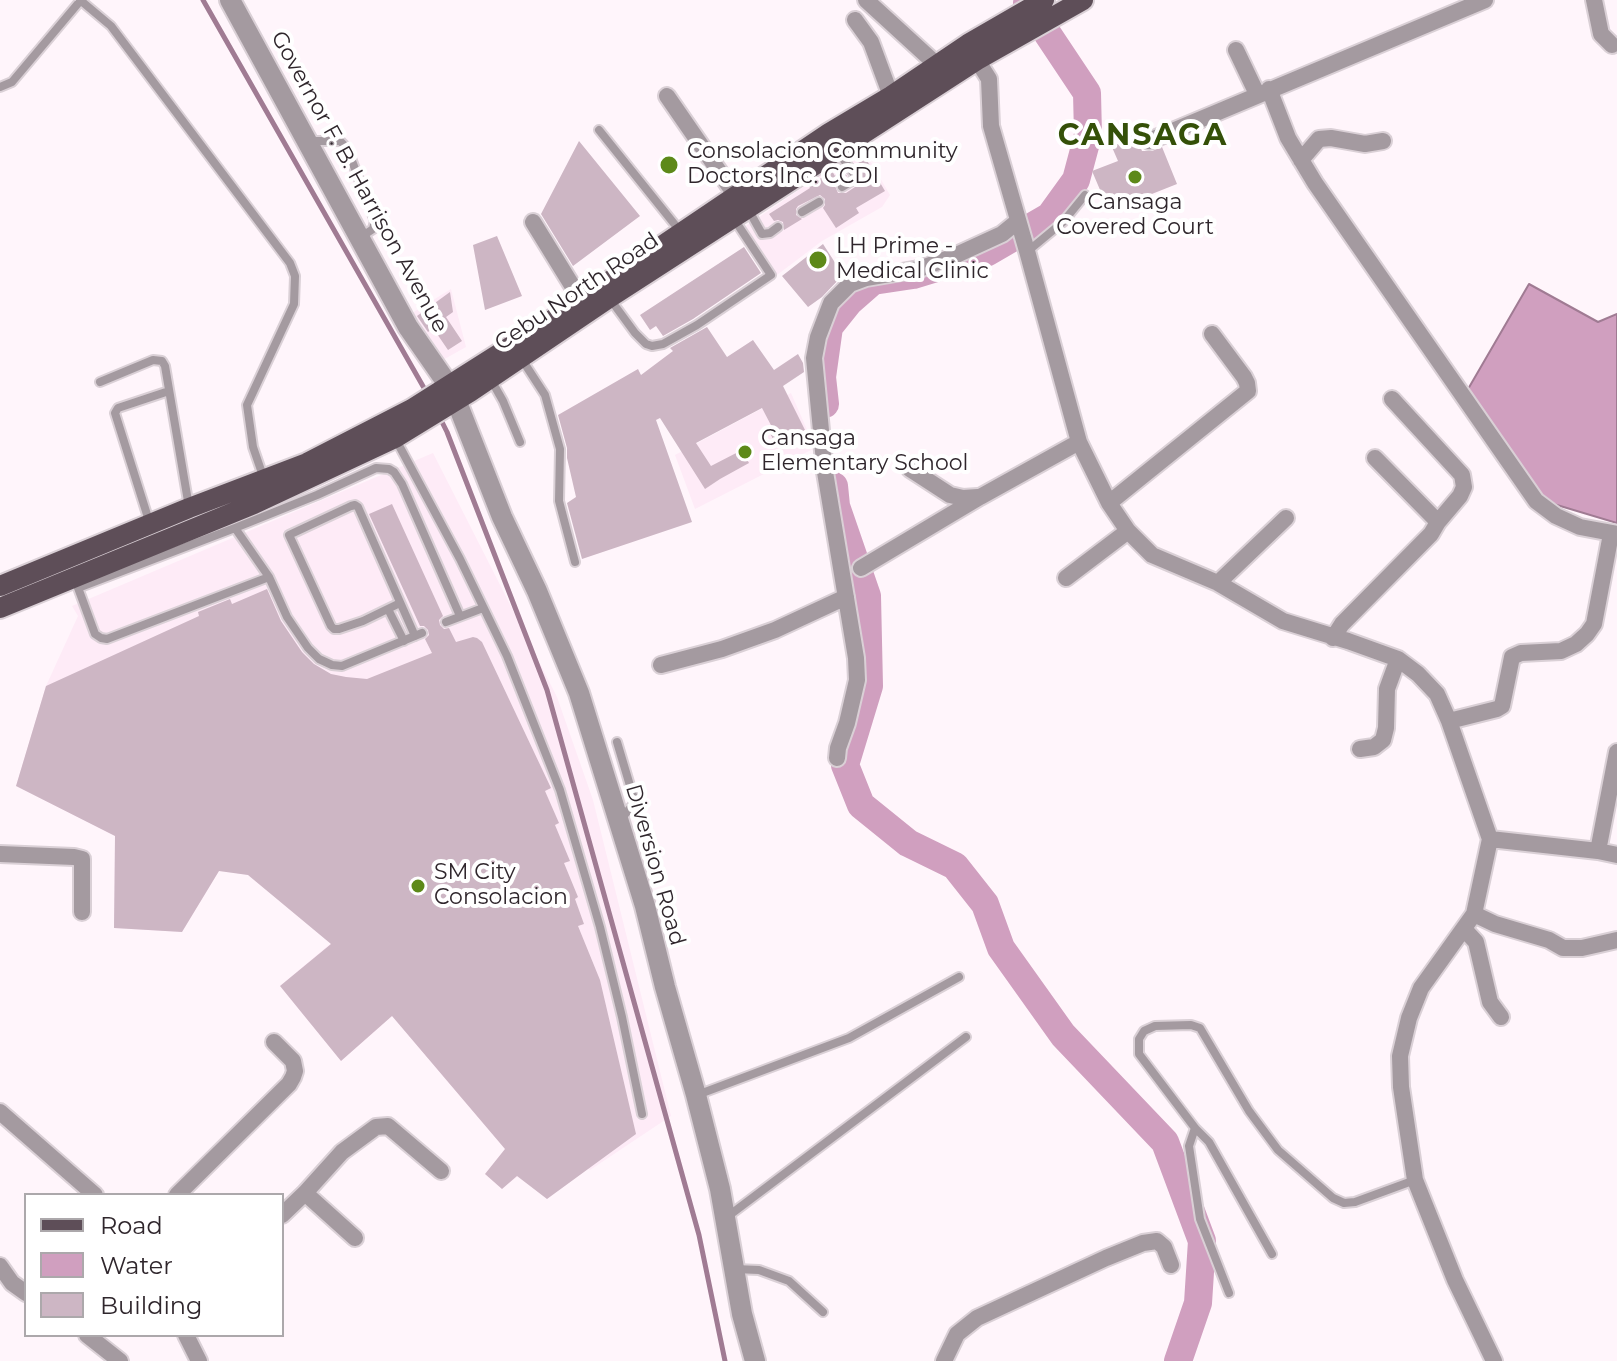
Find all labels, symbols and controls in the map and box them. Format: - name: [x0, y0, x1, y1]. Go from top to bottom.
- street label: Governor F. B. Harrison Avenue: [265, 27, 453, 337]
- district label: CANSAGA: [1058, 118, 1228, 154]
- place label: Consolacion Community Doctors Inc. CCDI: [687, 139, 958, 190]
- marker: Consolacion Community Doctors Inc. CCDI: [658, 154, 680, 176]
- marker: Cansaga Covered Court: [1126, 168, 1144, 186]
- place label: Cansaga Covered Court: [1056, 190, 1214, 242]
- street label: Cebu North Road: [490, 227, 664, 357]
- place label: LH Prime - Medical Clinic: [836, 234, 989, 286]
- marker: LH Prime - Medical Clinic: [807, 249, 829, 271]
- place label: Cansaga Elementary School: [761, 426, 968, 478]
- marker: Cansaga Elementary School: [736, 443, 754, 461]
- street label: Diversion Road: [619, 781, 691, 949]
- place label: SM City Consolacion: [434, 860, 568, 912]
- marker: SM City Consolacion: [409, 877, 427, 895]
- legend: [24, 1193, 284, 1337]
- text: Road: [100, 1211, 163, 1240]
- text: Water: [100, 1251, 173, 1280]
- text: Building: [100, 1291, 203, 1320]

